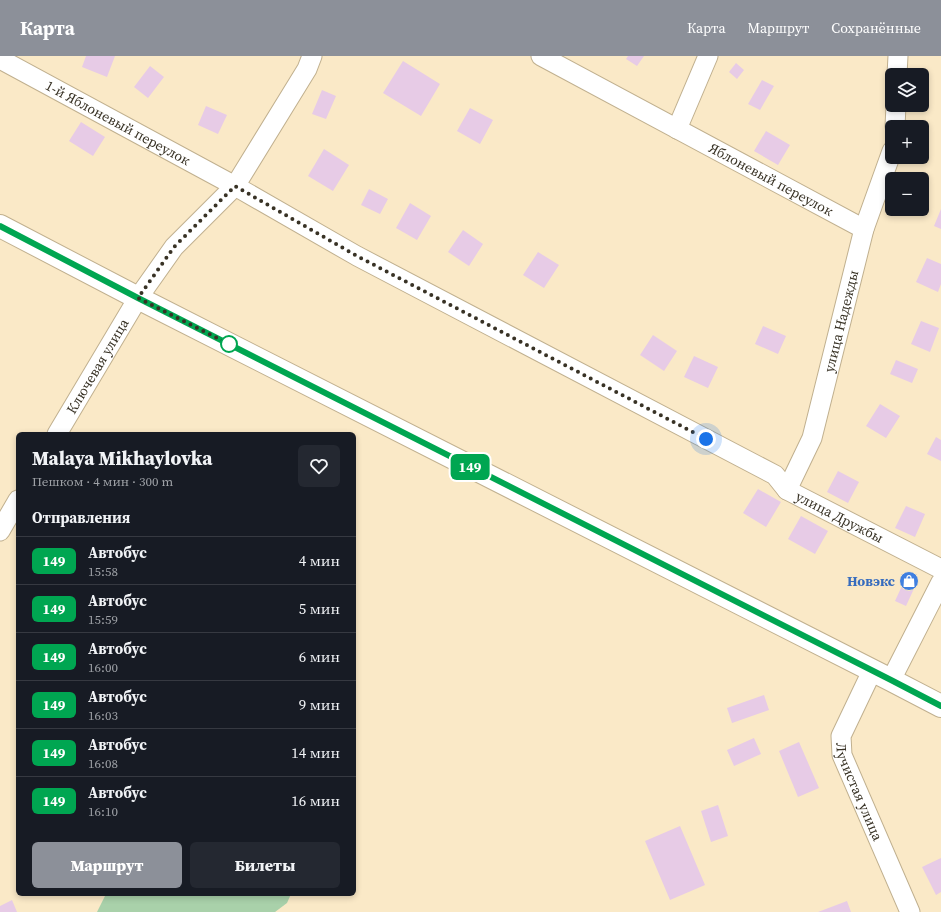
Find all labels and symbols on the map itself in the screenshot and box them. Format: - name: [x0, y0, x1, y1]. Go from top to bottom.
- street label: 1-й Яблоневый переулок: [42, 75, 194, 170]
- street label: Яблоневый переулок: [705, 138, 837, 221]
- street label: улица Надежды: [819, 268, 863, 375]
- street label: Ключевая улица: [61, 314, 134, 417]
- unlabelled marker: [220, 335, 238, 353]
- your location: [696, 429, 716, 449]
- line badge: 149: [447, 454, 493, 480]
- street label: улица Дружбы: [792, 486, 887, 548]
- shop icon: Новэкс: [898, 570, 920, 592]
- place label: Новэкс: [847, 571, 895, 591]
- street label: Лучистая улица: [831, 742, 888, 845]

